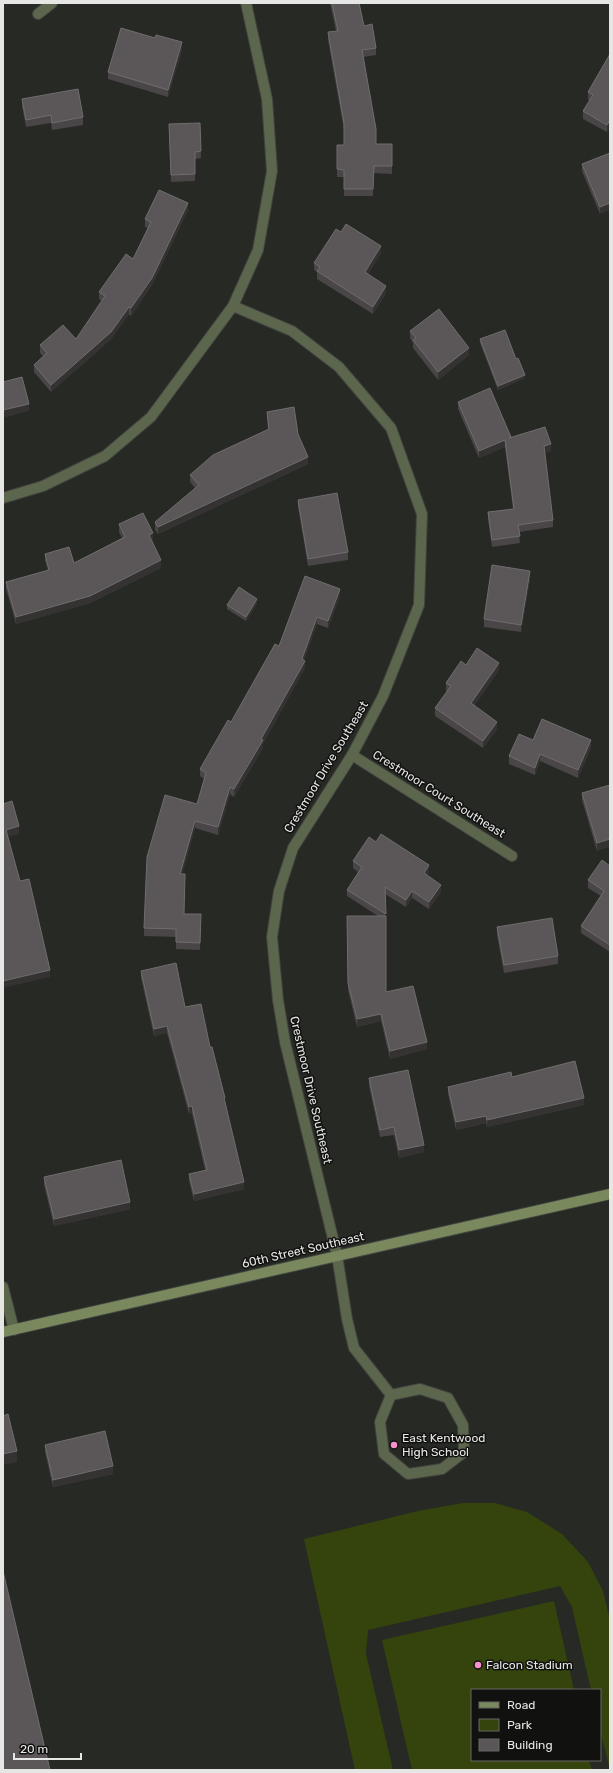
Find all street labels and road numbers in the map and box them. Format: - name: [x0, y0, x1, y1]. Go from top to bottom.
- street label: Crestmoor Drive Southeast: [281, 698, 371, 835]
- street label: Crestmoor Court Southeast: [370, 747, 508, 841]
- street label: Crestmoor Drive Southeast: [287, 1015, 335, 1166]
- street label: 60th Street Southeast: [240, 1229, 366, 1271]

